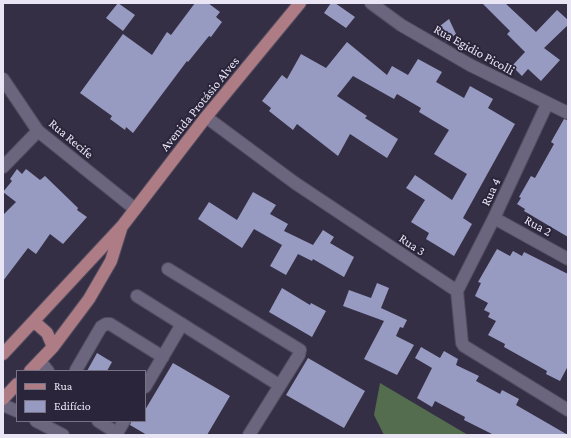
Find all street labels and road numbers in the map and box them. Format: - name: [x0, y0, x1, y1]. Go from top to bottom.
- street label: Rua Egidio Picolli: [431, 21, 517, 79]
- street label: Avenida Protásio Alves: [157, 54, 243, 154]
- street label: Rua Recife: [46, 116, 96, 162]
- street label: Rua 4: [478, 176, 504, 208]
- street label: Rua 2: [522, 212, 554, 240]
- street label: Rua 3: [396, 231, 428, 259]

